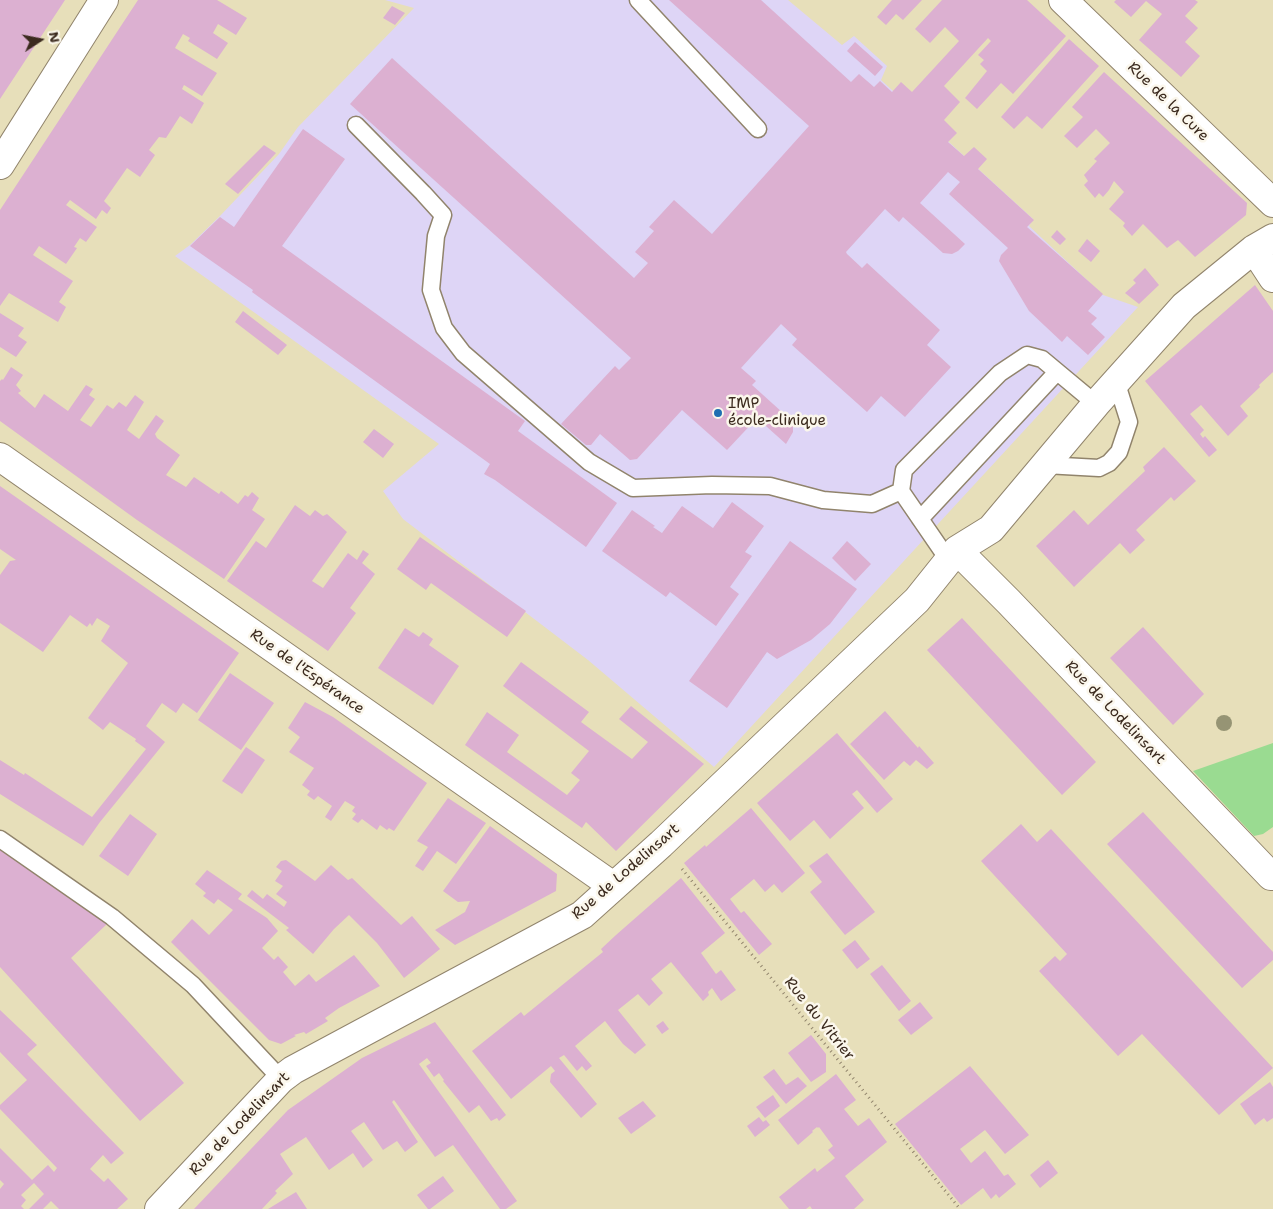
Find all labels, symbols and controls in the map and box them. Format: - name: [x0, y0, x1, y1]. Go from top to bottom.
- north arrow: [15, 15, 65, 65]
- text: N: [45, 30, 65, 44]
- street label: Rue de la Cure: [1124, 59, 1212, 145]
- place label: IMP école-clinique: [728, 395, 826, 430]
- marker: IMP école-clinique: [712, 407, 724, 419]
- street label: Rue de l'Espérance: [246, 626, 368, 718]
- street label: Rue de Lodelinsart: [1061, 658, 1169, 768]
- street label: Rue de Lodelinsart: [568, 820, 684, 924]
- street label: Rue du Vitrier: [780, 974, 858, 1064]
- street label: Rue de Lodelinsart: [186, 1069, 294, 1179]

